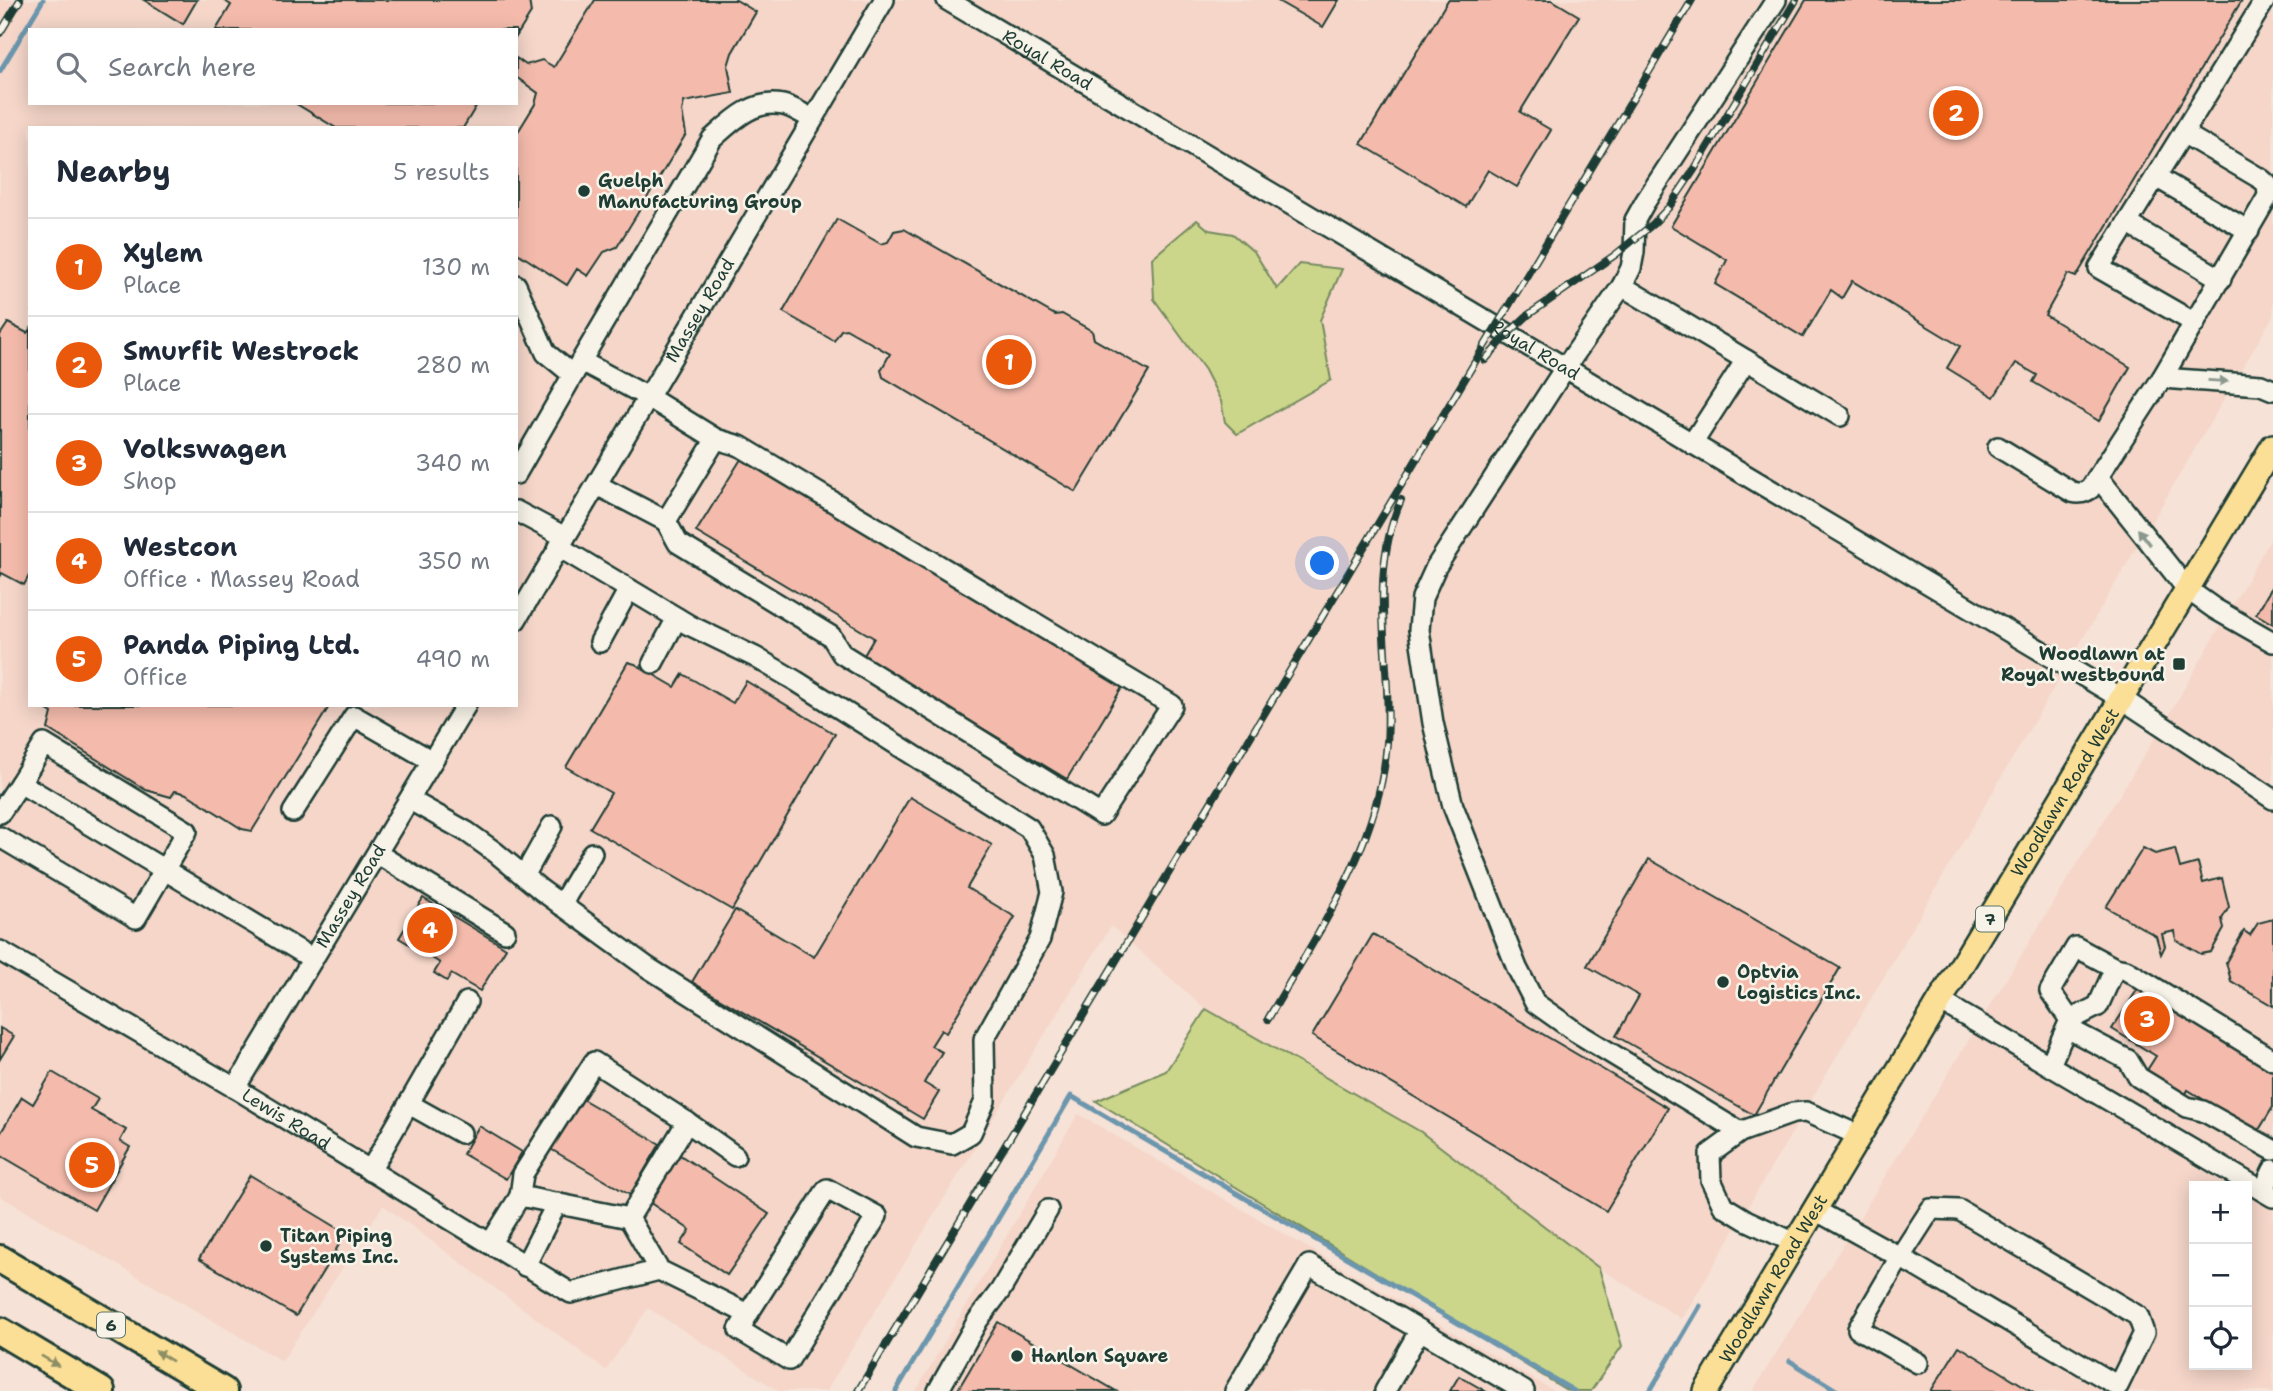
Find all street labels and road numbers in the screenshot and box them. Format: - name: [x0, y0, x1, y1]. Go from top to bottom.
- street label: Royal Road: [998, 24, 1097, 96]
- street label: Massey Road: [659, 254, 740, 367]
- street label: Royal Road: [1485, 314, 1584, 386]
- street label: Woodlawn Road West: [2005, 703, 2125, 881]
- street label: Massey Road: [310, 840, 391, 953]
- road number: 7: [1976, 906, 2004, 931]
- street label: Lewis Road: [237, 1083, 335, 1156]
- street label: Woodlawn Road West: [1713, 1190, 1833, 1368]
- road number: 6: [97, 1312, 125, 1338]

